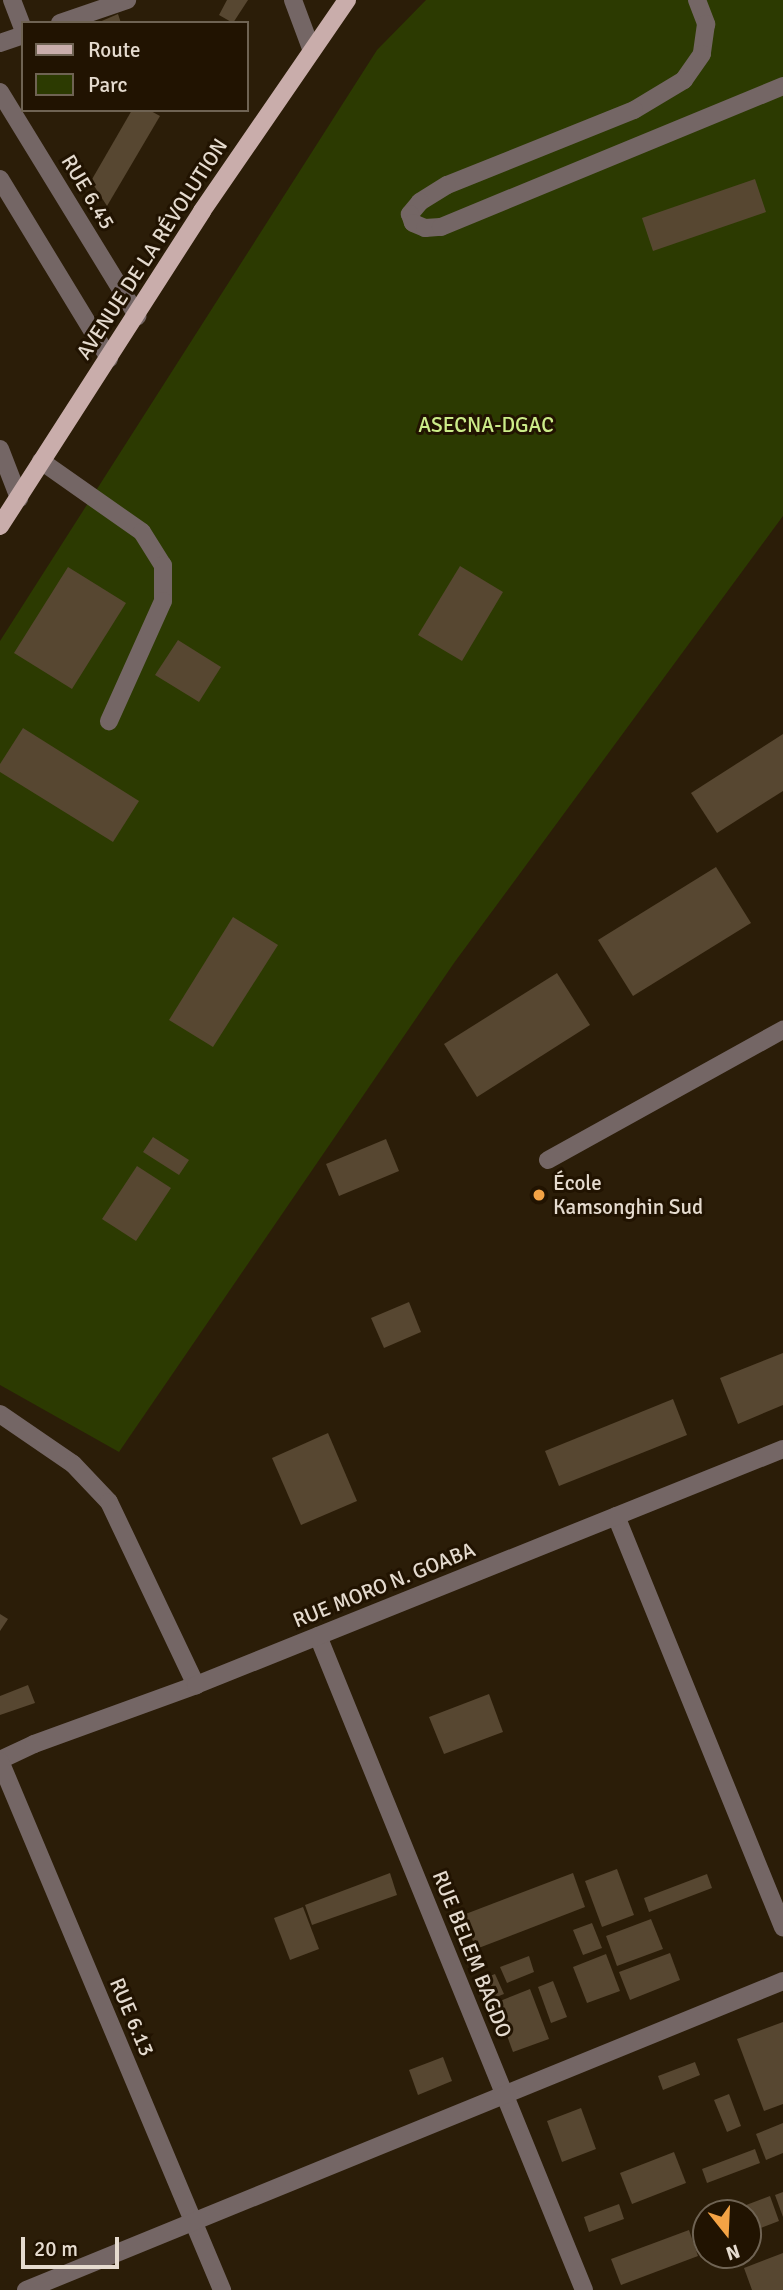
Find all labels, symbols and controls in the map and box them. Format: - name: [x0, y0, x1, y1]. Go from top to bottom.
- legend: [21, 21, 248, 112]
- text: Route: [88, 37, 140, 63]
- text: Parc: [88, 72, 127, 98]
- street label: AVENUE DE LA RÉVOLUTION: [71, 134, 233, 364]
- street label: RUE 6.45: [56, 150, 120, 234]
- park label: ASECNA-DGAC: [418, 412, 554, 438]
- place label: École Kamsonghin Sud: [553, 1170, 703, 1220]
- marker: École Kamsonghin Sud: [531, 1187, 547, 1203]
- street label: RUE MORO N. GOABA: [289, 1537, 479, 1633]
- street label: RUE BELEM BAGDO: [427, 1867, 517, 2041]
- street label: RUE 6.13: [104, 1974, 160, 2060]
- north arrow: [692, 2199, 762, 2269]
- scale bar: [24, 2224, 122, 2268]
- text: 20 m: [34, 2236, 78, 2262]
- text: N: [723, 2239, 743, 2266]

